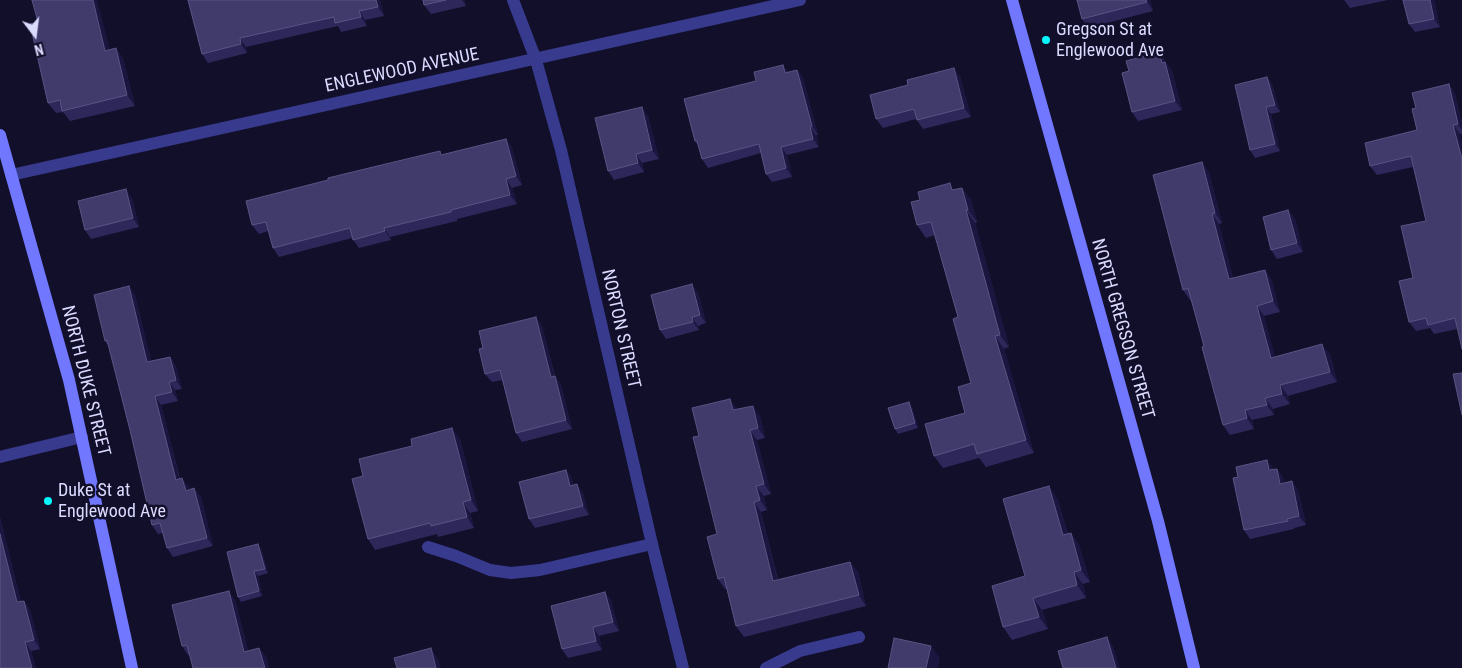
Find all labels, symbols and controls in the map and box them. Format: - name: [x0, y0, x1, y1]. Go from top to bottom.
- north arrow: [10, 10, 60, 60]
- place label: Gregson St at Englewood Ave: [1056, 19, 1164, 62]
- marker: Gregson St at Englewood Ave: [1040, 34, 1052, 46]
- text: N: [33, 41, 45, 58]
- street label: ENGLEWOOD AVENUE: [323, 44, 481, 98]
- street label: NORTH GREGSON STREET: [1086, 236, 1158, 422]
- street label: NORTON STREET: [596, 267, 644, 391]
- street label: NORTH DUKE STREET: [56, 303, 114, 459]
- place label: Duke St at Englewood Ave: [58, 480, 166, 522]
- marker: Duke St at Englewood Ave: [42, 495, 54, 507]

